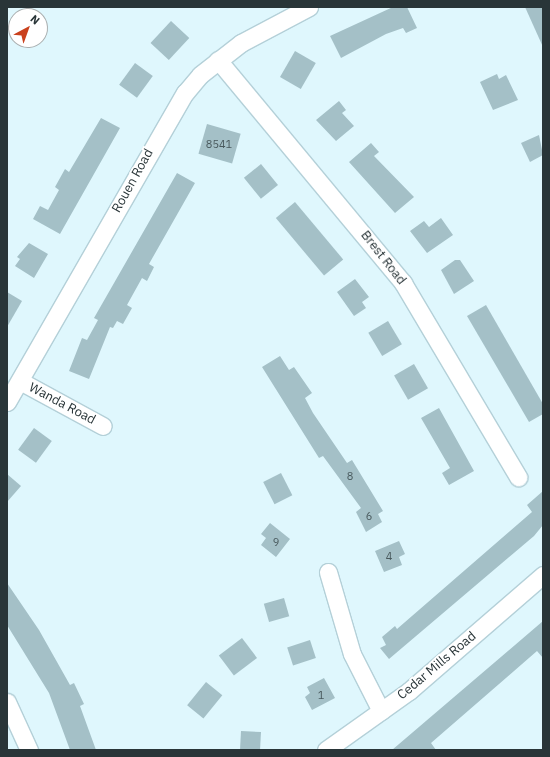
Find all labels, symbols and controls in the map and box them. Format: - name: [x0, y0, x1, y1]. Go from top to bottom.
- north arrow: [8, 8, 48, 48]
- text: N: [28, 12, 43, 28]
- house number: 8541: [206, 137, 232, 151]
- street label: Rouen Road: [109, 146, 157, 216]
- street label: Brest Road: [357, 228, 409, 288]
- street label: Wanda Road: [26, 380, 98, 428]
- house number: 8: [347, 469, 353, 483]
- house number: 6: [366, 509, 372, 523]
- house number: 9: [273, 535, 279, 549]
- house number: 4: [386, 549, 392, 563]
- street label: Cedar Mills Road: [395, 629, 479, 703]
- house number: 1: [318, 688, 324, 702]

